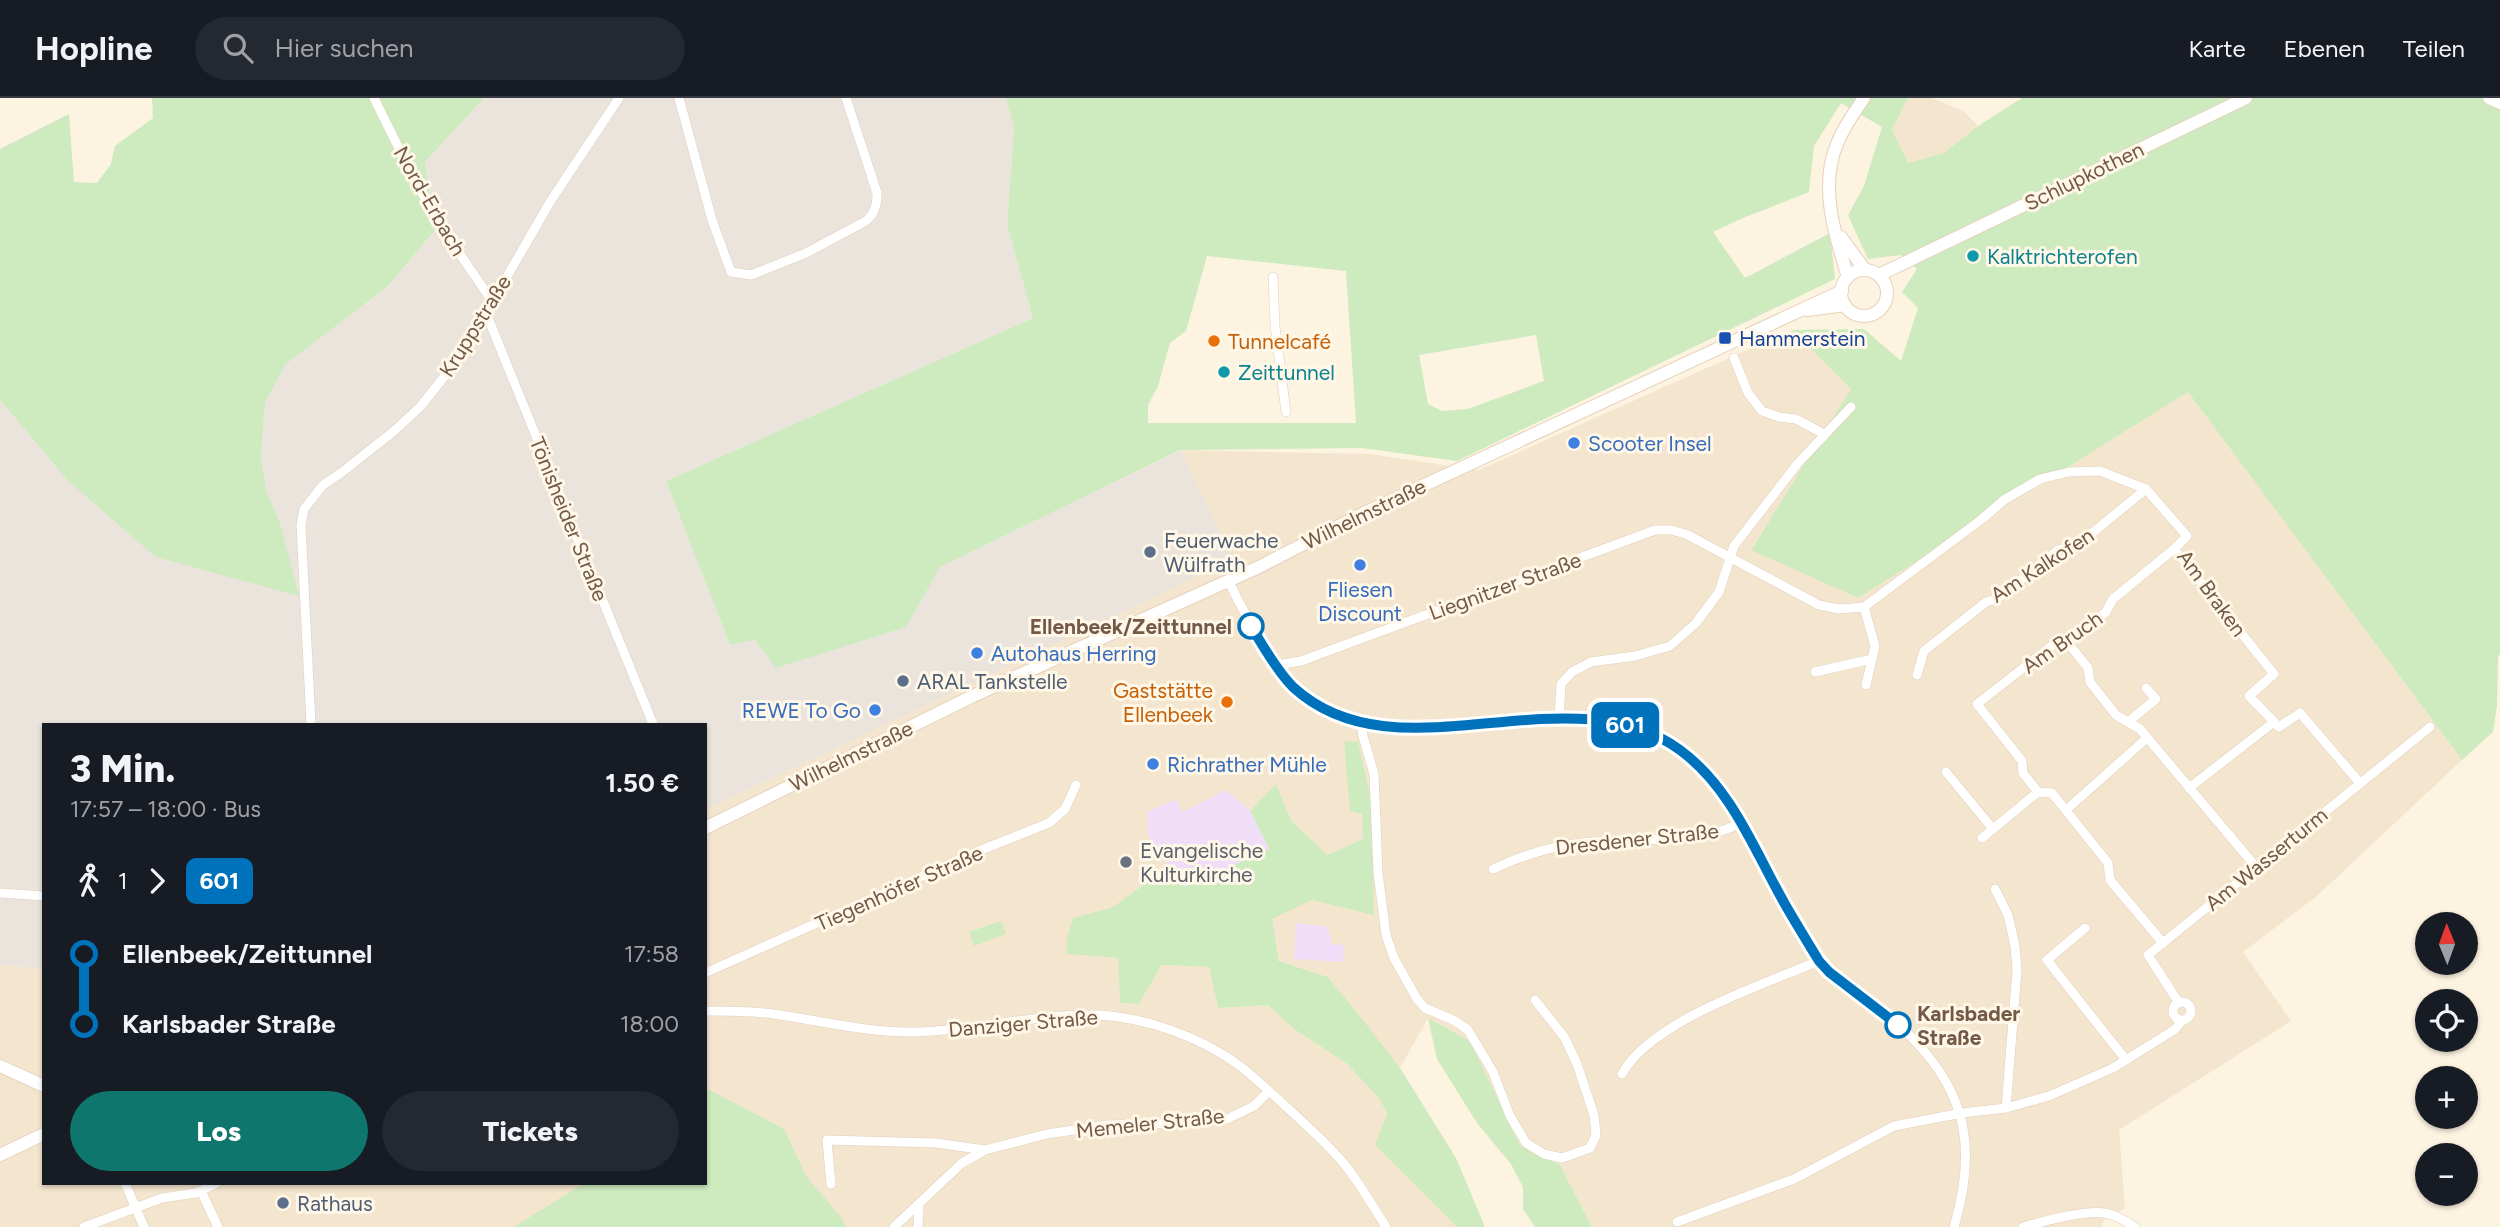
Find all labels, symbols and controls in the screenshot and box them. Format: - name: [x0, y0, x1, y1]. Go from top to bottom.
- search box: [195, 17, 685, 80]
- text: Hopline: [35, 29, 153, 68]
- icon: search: [219, 29, 257, 67]
- text: Hier suchen: [275, 32, 413, 64]
- text: Karte: [2189, 34, 2246, 63]
- text: Ebenen: [2284, 34, 2365, 63]
- text: Teilen: [2403, 34, 2465, 63]
- street label: Schlupkothen: [2020, 136, 2148, 216]
- street label: Nord-Erbach: [389, 142, 471, 260]
- place label: Kalktrichterofen: [1987, 244, 2138, 269]
- marker: Kalktrichterofen: [1965, 248, 1981, 264]
- street label: Kruppstraße: [434, 271, 516, 381]
- place label: Hammerstein: [1739, 326, 1866, 351]
- place label: Tunnelcafé: [1228, 329, 1331, 354]
- marker: Hammerstein: [1717, 330, 1733, 346]
- marker: Tunnelcafé: [1206, 333, 1222, 349]
- place label: Zeittunnel: [1238, 360, 1335, 385]
- marker: Zeittunnel: [1216, 364, 1232, 380]
- place label: Scooter Insel: [1588, 431, 1712, 456]
- street label: Tönisheider Straße: [525, 433, 613, 605]
- marker: Scooter Insel: [1566, 435, 1582, 451]
- street label: Wilhelmstraße: [1298, 473, 1430, 555]
- street label: Am Kalkofen: [1986, 522, 2098, 608]
- place label: Feuerwache Wülfrath: [1164, 528, 1279, 577]
- marker: Feuerwache Wülfrath: [1142, 544, 1158, 560]
- street label: Am Braken: [2172, 545, 2252, 641]
- street label: Liegnitzer Straße: [1425, 547, 1585, 625]
- marker: Fliesen Discount: [1352, 557, 1368, 573]
- place label: Fliesen Discount: [1318, 577, 1402, 626]
- street label: Am Bruch: [2017, 605, 2107, 679]
- marker: Ellenbeek/Zeittunnel: [1238, 613, 1264, 639]
- place label: Ellenbeek/Zeittunnel: [1030, 614, 1232, 639]
- place label: Autohaus Herring: [991, 641, 1156, 666]
- marker: Autohaus Herring: [969, 645, 985, 661]
- place label: ARAL Tankstelle: [917, 669, 1067, 694]
- marker: ARAL Tankstelle: [895, 673, 911, 689]
- place label: Gaststätte Ellenbeek: [1113, 678, 1214, 727]
- marker: Gaststätte Ellenbeek: [1219, 694, 1235, 710]
- place label: REWE To Go: [742, 698, 861, 723]
- marker: REWE To Go: [867, 702, 883, 718]
- line badge: 601: [1585, 702, 1665, 748]
- text: 601: [1605, 710, 1645, 739]
- street label: Wilhelmstraße: [785, 715, 917, 797]
- text: 3 Min.: [70, 746, 175, 792]
- place label: Richrather Mühle: [1167, 752, 1327, 777]
- marker: Richrather Mühle: [1145, 756, 1161, 772]
- text: 1.50 €: [605, 767, 679, 799]
- text: 17:57 – 18:00 · Bus: [70, 795, 261, 823]
- street label: Am Wasserturm: [2200, 802, 2332, 916]
- street label: Dresdener Straße: [1554, 818, 1720, 860]
- place label: Evangelische Kulturkirche: [1140, 838, 1263, 887]
- street label: Tiegenhöfer Straße: [811, 840, 987, 936]
- marker: Evangelische Kulturkirche: [1118, 854, 1134, 870]
- icon: walk: [70, 862, 108, 900]
- icon: forward: [138, 862, 176, 900]
- text: 601: [200, 866, 239, 895]
- text: 1: [118, 867, 128, 895]
- north arrow: [2415, 912, 2478, 975]
- map controls: [2415, 912, 2478, 1206]
- text: Ellenbeek/Zeittunnel: [122, 938, 372, 970]
- text: 17:58: [624, 940, 679, 968]
- button: locate: [2415, 989, 2478, 1052]
- place label: Karlsbader Straße: [1917, 1001, 2020, 1050]
- street label: Danziger Straße: [947, 1004, 1099, 1042]
- text: Karlsbader Straße: [122, 1008, 336, 1040]
- text: 18:00: [620, 1010, 679, 1038]
- marker: Karlsbader Straße: [1885, 1012, 1911, 1038]
- button: +: [2415, 1066, 2478, 1129]
- button: Los: [70, 1091, 368, 1171]
- button: Tickets: [382, 1091, 679, 1171]
- street label: Memeler Straße: [1075, 1103, 1225, 1143]
- button: −: [2415, 1143, 2478, 1206]
- place label: Rathaus: [297, 1191, 373, 1216]
- marker: Rathaus: [275, 1195, 291, 1211]

